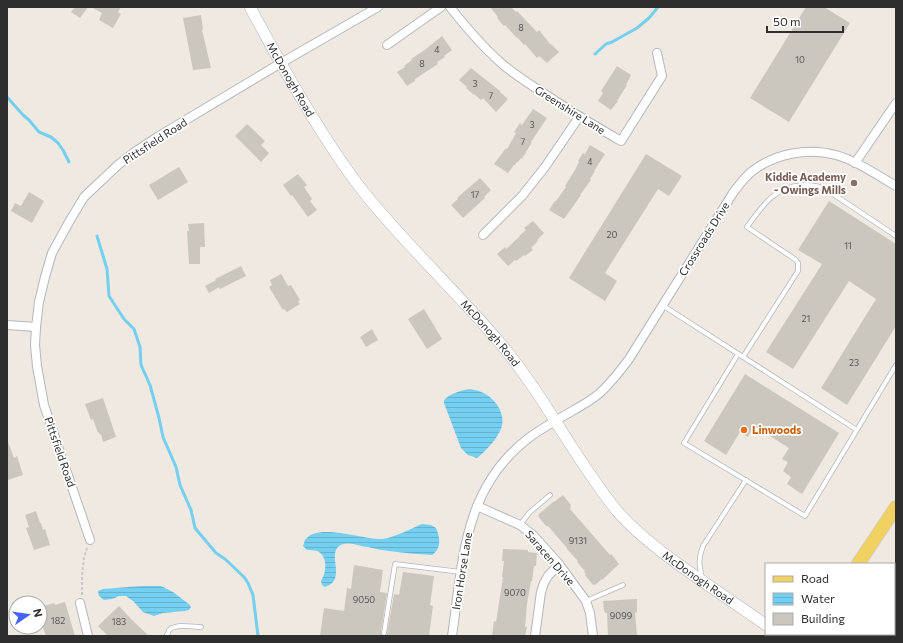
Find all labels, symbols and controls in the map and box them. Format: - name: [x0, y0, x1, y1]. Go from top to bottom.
- scale bar: [767, 8, 843, 34]
- text: 50 m: [773, 14, 801, 28]
- house number: 8: [518, 22, 524, 33]
- street label: McDonogh Road: [264, 40, 318, 119]
- house number: 4: [434, 44, 440, 55]
- house number: 10: [795, 54, 805, 65]
- house number: 8: [419, 58, 425, 69]
- house number: 3: [472, 78, 478, 89]
- street label: Greenshire Lane: [533, 83, 608, 137]
- house number: 7: [489, 90, 494, 101]
- street label: Pittsfield Road: [120, 115, 189, 166]
- house number: 3: [529, 119, 535, 130]
- house number: 7: [521, 136, 526, 147]
- house number: 4: [587, 156, 593, 167]
- place label: Kiddie Academy - Owings Mills: [765, 170, 846, 196]
- marker: Kiddie Academy - Owings Mills: [849, 178, 859, 188]
- house number: 17: [471, 189, 480, 200]
- street label: Crossroads Drive: [676, 199, 732, 278]
- house number: 20: [607, 229, 618, 240]
- house number: 11: [844, 240, 852, 251]
- street label: McDonogh Road: [459, 297, 523, 369]
- house number: 21: [802, 313, 810, 324]
- house number: 23: [849, 357, 859, 368]
- street label: Pittsfield Road: [42, 415, 79, 489]
- place label: Linwoods: [752, 423, 801, 436]
- marker: Linwoods: [739, 425, 749, 435]
- street label: Saracen Drive: [523, 528, 578, 588]
- street label: Iron Horse Lane: [449, 531, 474, 611]
- house number: 9131: [569, 535, 587, 546]
- street label: McDonogh Road: [660, 548, 736, 607]
- legend: [765, 563, 895, 635]
- text: Road: [801, 571, 829, 585]
- house number: 9070: [504, 587, 526, 598]
- text: Water: [801, 591, 835, 605]
- house number: 9050: [353, 594, 375, 605]
- north arrow: [8, 595, 48, 635]
- text: N: [31, 607, 45, 618]
- house number: 9099: [610, 610, 632, 621]
- text: Building: [801, 611, 845, 625]
- house number: 182: [51, 615, 65, 626]
- house number: 183: [112, 616, 126, 627]

